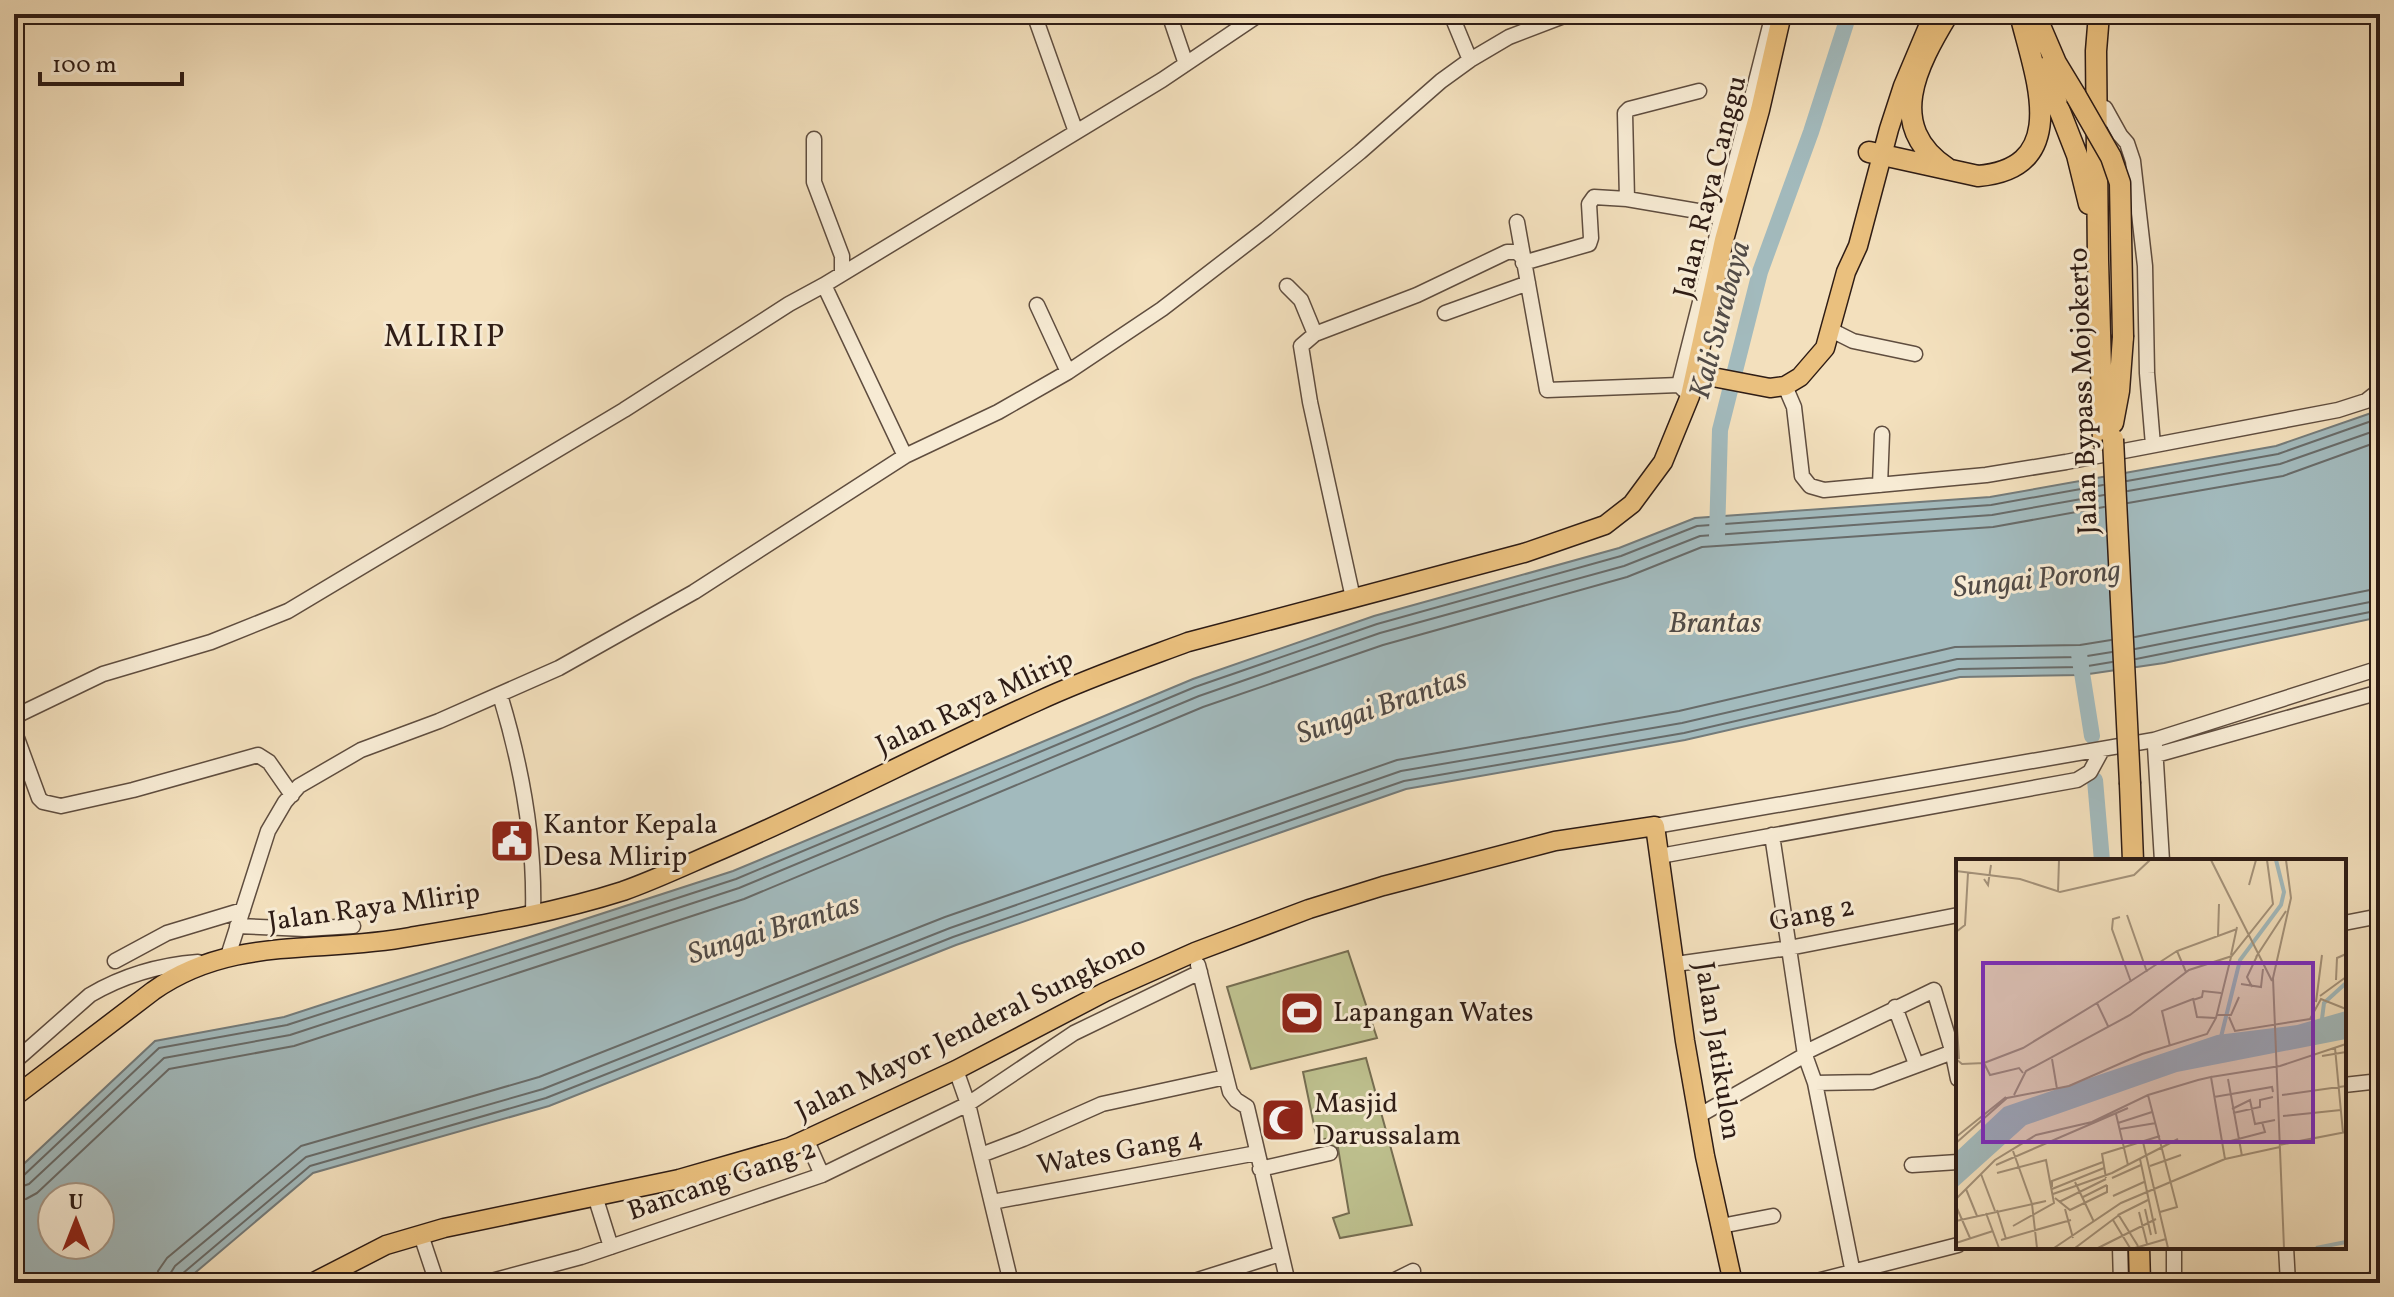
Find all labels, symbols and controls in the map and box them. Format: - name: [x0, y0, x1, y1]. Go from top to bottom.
- scale bar: [40, 36, 182, 86]
- text: 100 m: [52, 49, 117, 83]
- street label: Jalan Raya Canggu: [1664, 72, 1758, 302]
- water label: Kali Surabaya: [1680, 237, 1762, 403]
- street label: Jalan Bypass Mojokerto: [2060, 247, 2108, 535]
- district label: MLIRIP: [384, 316, 506, 360]
- water label: Sungai Porong: [1951, 550, 2123, 610]
- water label: Brantas: [1669, 603, 1762, 645]
- street label: Jalan Raya Mlirip: [870, 640, 1080, 766]
- water label: Sungai Brantas: [1291, 658, 1473, 756]
- place label: Kantor Kepala Desa Mlirip: [543, 806, 718, 877]
- public building icon: Kantor Kepala Desa Mlirip: [488, 817, 536, 865]
- inset map: [1956, 859, 2346, 1249]
- street label: Jalan Raya Mlirip: [265, 874, 483, 942]
- water label: Sungai Brantas: [683, 884, 865, 976]
- street label: Gang 2: [1766, 888, 1858, 942]
- street label: Jalan Mayor Jenderal Sungkono: [789, 927, 1153, 1131]
- street label: Jalan Jatikulon: [1684, 959, 1750, 1143]
- sports icon: Lapangan Wates: [1278, 989, 1326, 1037]
- place label: Lapangan Wates: [1333, 994, 1534, 1033]
- place label: Masjid Darussalam: [1314, 1085, 1461, 1156]
- mosque icon: Masjid Darussalam: [1259, 1096, 1307, 1144]
- street label: Wates Gang 4: [1034, 1118, 1206, 1186]
- street label: Bancang Gang 2: [622, 1130, 822, 1232]
- north arrow: [36, 1181, 116, 1261]
- text: U: [68, 1188, 84, 1219]

